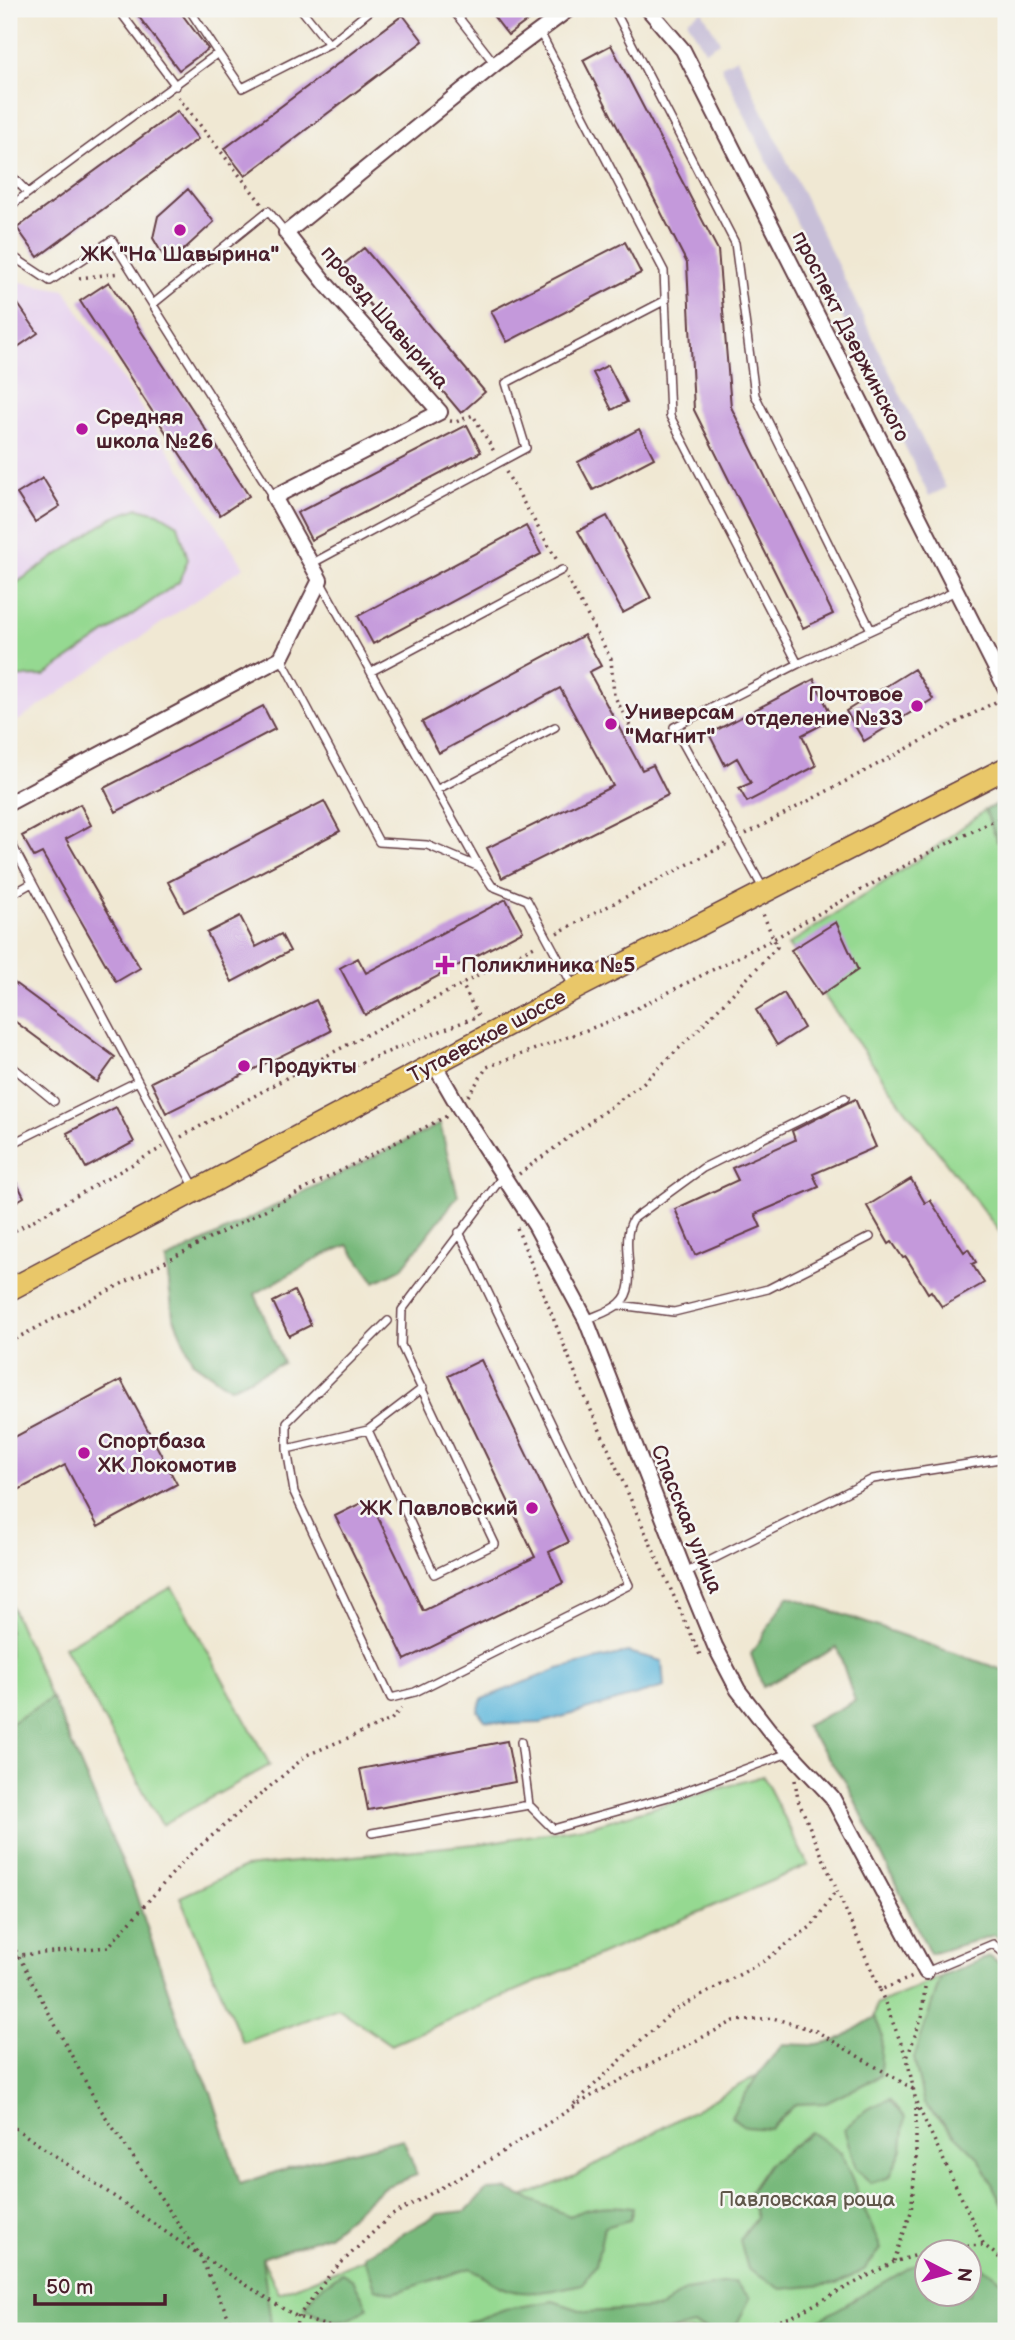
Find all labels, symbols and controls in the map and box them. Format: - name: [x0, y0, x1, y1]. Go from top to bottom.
- marker: ЖК "На Шавырина": [172, 222, 188, 238]
- street label: проспект Дзержинского: [787, 227, 915, 446]
- street label: проезд Шавырина: [316, 240, 454, 395]
- place label: ЖК "На Шавырина": [81, 242, 279, 267]
- place label: Средняя школа №26: [96, 405, 214, 454]
- marker: Средняя школа №26: [74, 421, 90, 437]
- place label: Почтовое отделение №33: [745, 682, 903, 731]
- marker: Почтовое отделение №33: [909, 698, 925, 714]
- place label: Универсам "Магнит": [625, 700, 735, 749]
- marker: Универсам "Магнит": [603, 716, 619, 732]
- place label: Поликлиника №5: [461, 953, 635, 978]
- marker: Поликлиника №5: [435, 955, 455, 975]
- street label: Тутаевское шоссе: [404, 984, 571, 1089]
- place label: Продукты: [258, 1054, 357, 1079]
- marker: Продукты: [236, 1058, 252, 1074]
- place label: Спортбаза ХК Локомотив: [97, 1429, 237, 1478]
- street label: Спасская улица: [645, 1441, 728, 1598]
- marker: Спортбаза ХК Локомотив: [76, 1445, 92, 1461]
- place label: ЖК Павловский: [359, 1496, 518, 1521]
- marker: ЖК Павловский: [524, 1500, 540, 1516]
- park label: Павловская роща: [719, 2187, 896, 2212]
- north arrow: [914, 2238, 984, 2308]
- scale bar: [35, 2263, 164, 2307]
- text: N: [951, 2266, 976, 2283]
- text: 50 m: [46, 2275, 93, 2300]

